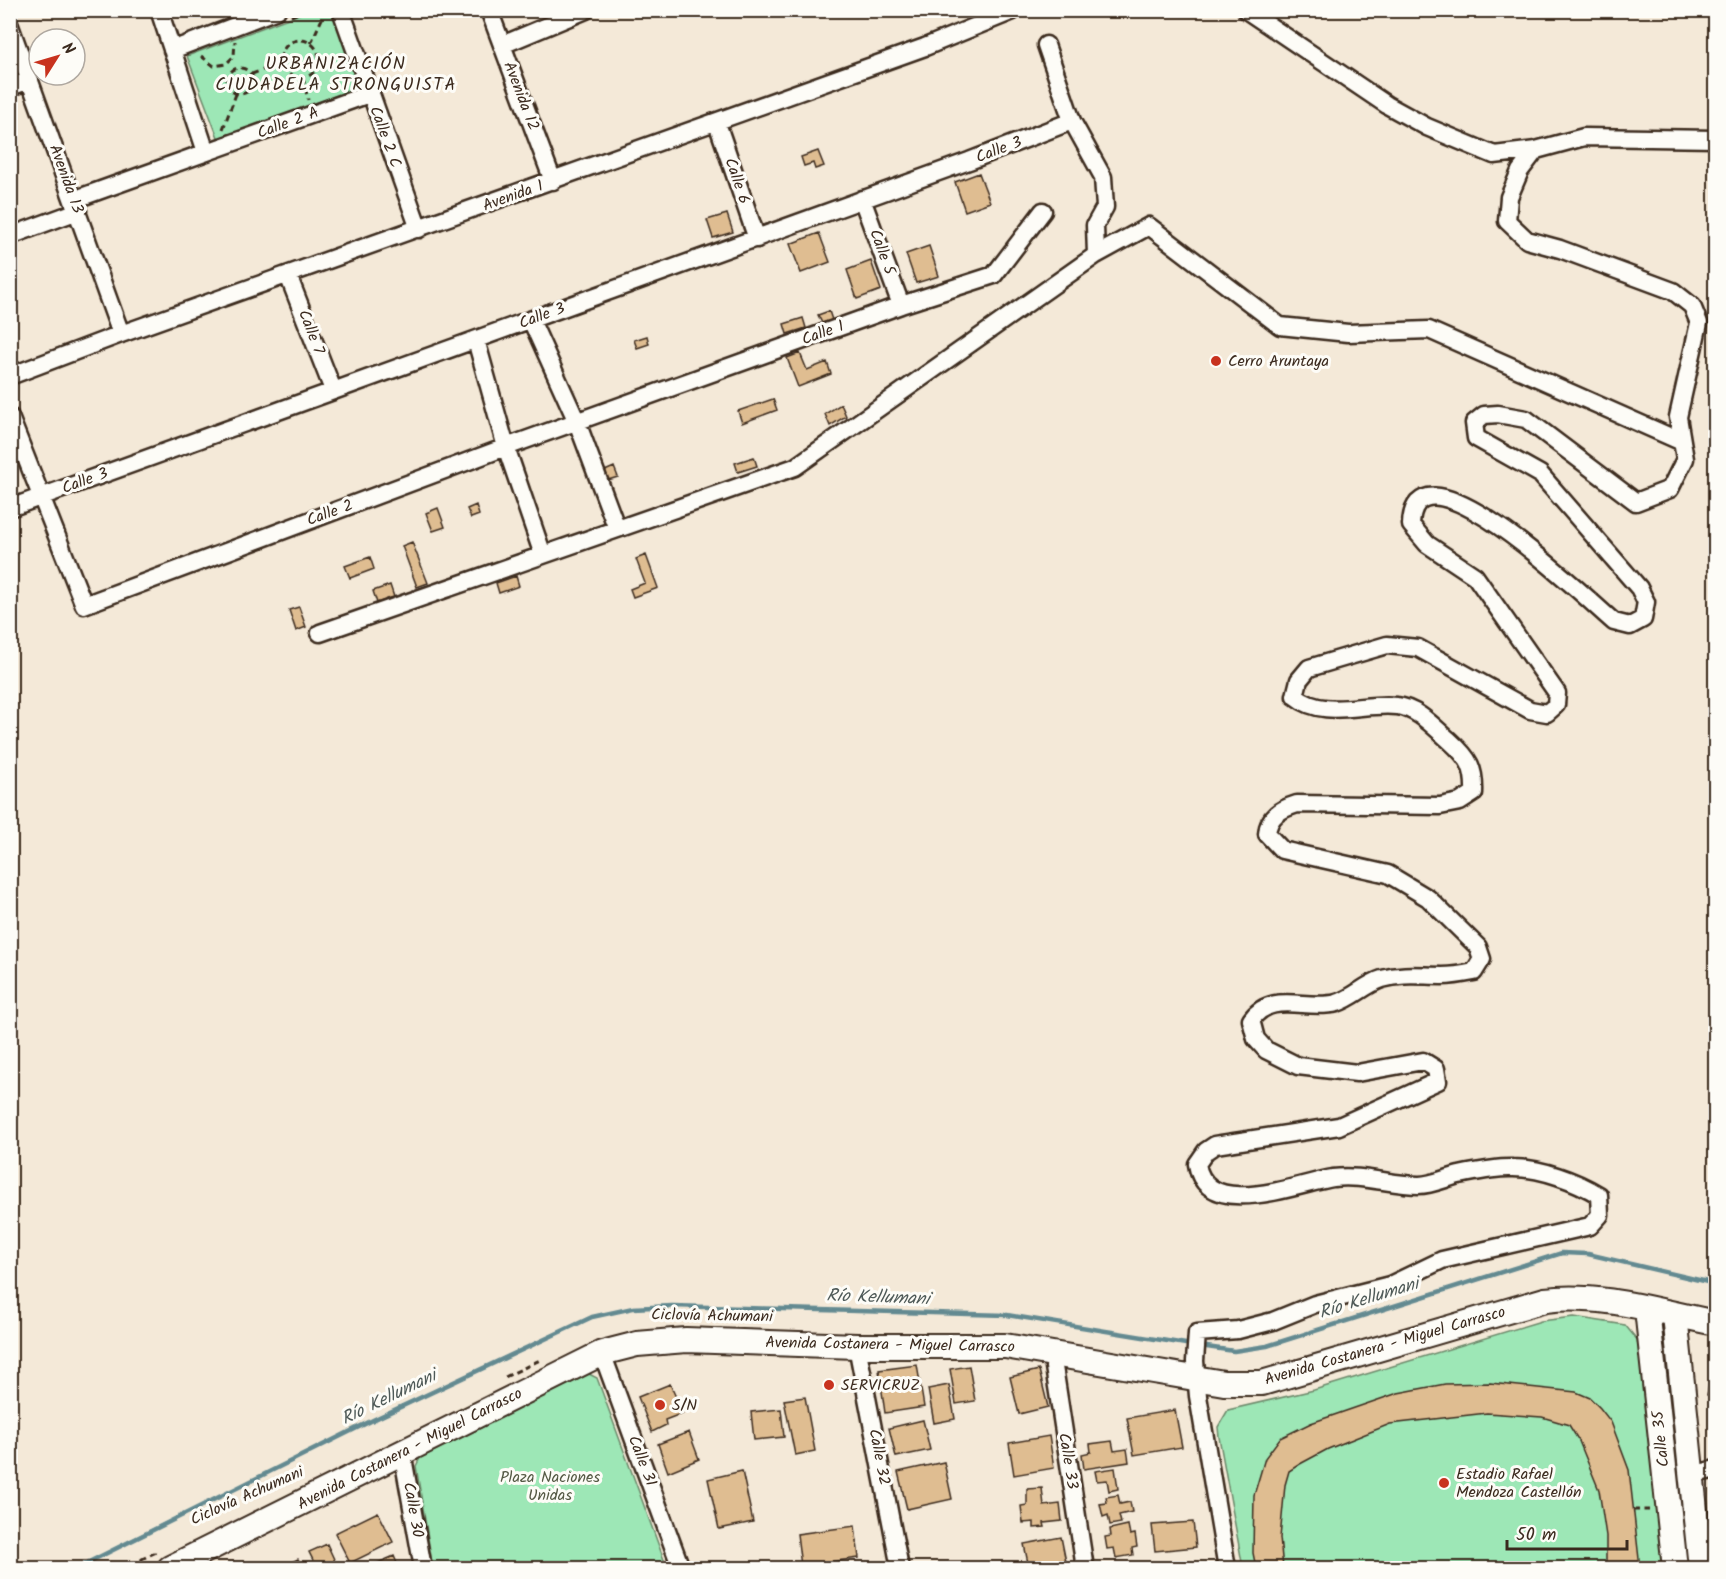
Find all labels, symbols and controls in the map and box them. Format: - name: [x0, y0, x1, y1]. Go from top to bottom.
- north arrow: [27, 27, 87, 87]
- text: N: [55, 37, 81, 60]
- district label: URBANIZACIÓN CIUDADELA STRONGUISTA: [215, 50, 457, 100]
- street label: Avenida 12: [496, 58, 546, 134]
- street label: Calle 2 A: [254, 100, 323, 146]
- street label: Calle 2 C: [362, 103, 408, 171]
- street label: Calle 3: [972, 130, 1026, 170]
- street label: Avenida 13: [42, 141, 90, 217]
- street label: Calle 6: [717, 154, 757, 208]
- street label: Avenida 1: [479, 173, 547, 219]
- street label: Calle 5: [862, 226, 902, 280]
- street label: Calle 3: [515, 296, 569, 336]
- street label: Calle 7: [291, 306, 331, 358]
- street label: Calle 1: [798, 314, 848, 352]
- place label: Cerro Aruntaya: [1228, 349, 1329, 374]
- marker: Cerro Aruntaya: [1209, 354, 1223, 368]
- street label: Calle 3: [58, 461, 112, 501]
- street label: Calle 2: [303, 493, 357, 533]
- water label: Río Kellumani: [1315, 1269, 1426, 1328]
- water label: Río Kellumani: [826, 1282, 934, 1314]
- street label: Avenida Costanera - Miguel Carrasco: [1262, 1300, 1508, 1392]
- street label: Ciclovía Achumani: [651, 1302, 774, 1330]
- street label: Avenida Costanera - Miguel Carrasco: [765, 1330, 1015, 1360]
- water label: Río Kellumani: [336, 1361, 445, 1434]
- place label: SERVICRUZ: [841, 1373, 920, 1398]
- marker: SERVICRUZ: [822, 1378, 836, 1392]
- street label: Avenida Costanera - Miguel Carrasco: [293, 1381, 527, 1517]
- place label: S/N: [672, 1393, 697, 1418]
- marker: S/N: [653, 1398, 667, 1412]
- street label: Calle 35: [1645, 1408, 1676, 1468]
- street label: Calle 32: [861, 1427, 897, 1487]
- street label: Calle 33: [1051, 1431, 1085, 1491]
- street label: Calle 31: [621, 1432, 663, 1490]
- street label: Ciclovía Achumani: [186, 1459, 309, 1532]
- place label: Estadio Rafael Mendoza Castellón: [1456, 1462, 1581, 1505]
- park label: Plaza Naciones Unidas: [500, 1465, 600, 1508]
- marker: Estadio Rafael Mendoza Castellón: [1437, 1476, 1451, 1490]
- street label: Calle 30: [396, 1480, 430, 1540]
- scale bar: [1507, 1513, 1627, 1551]
- text: 50 m: [1516, 1521, 1556, 1550]

